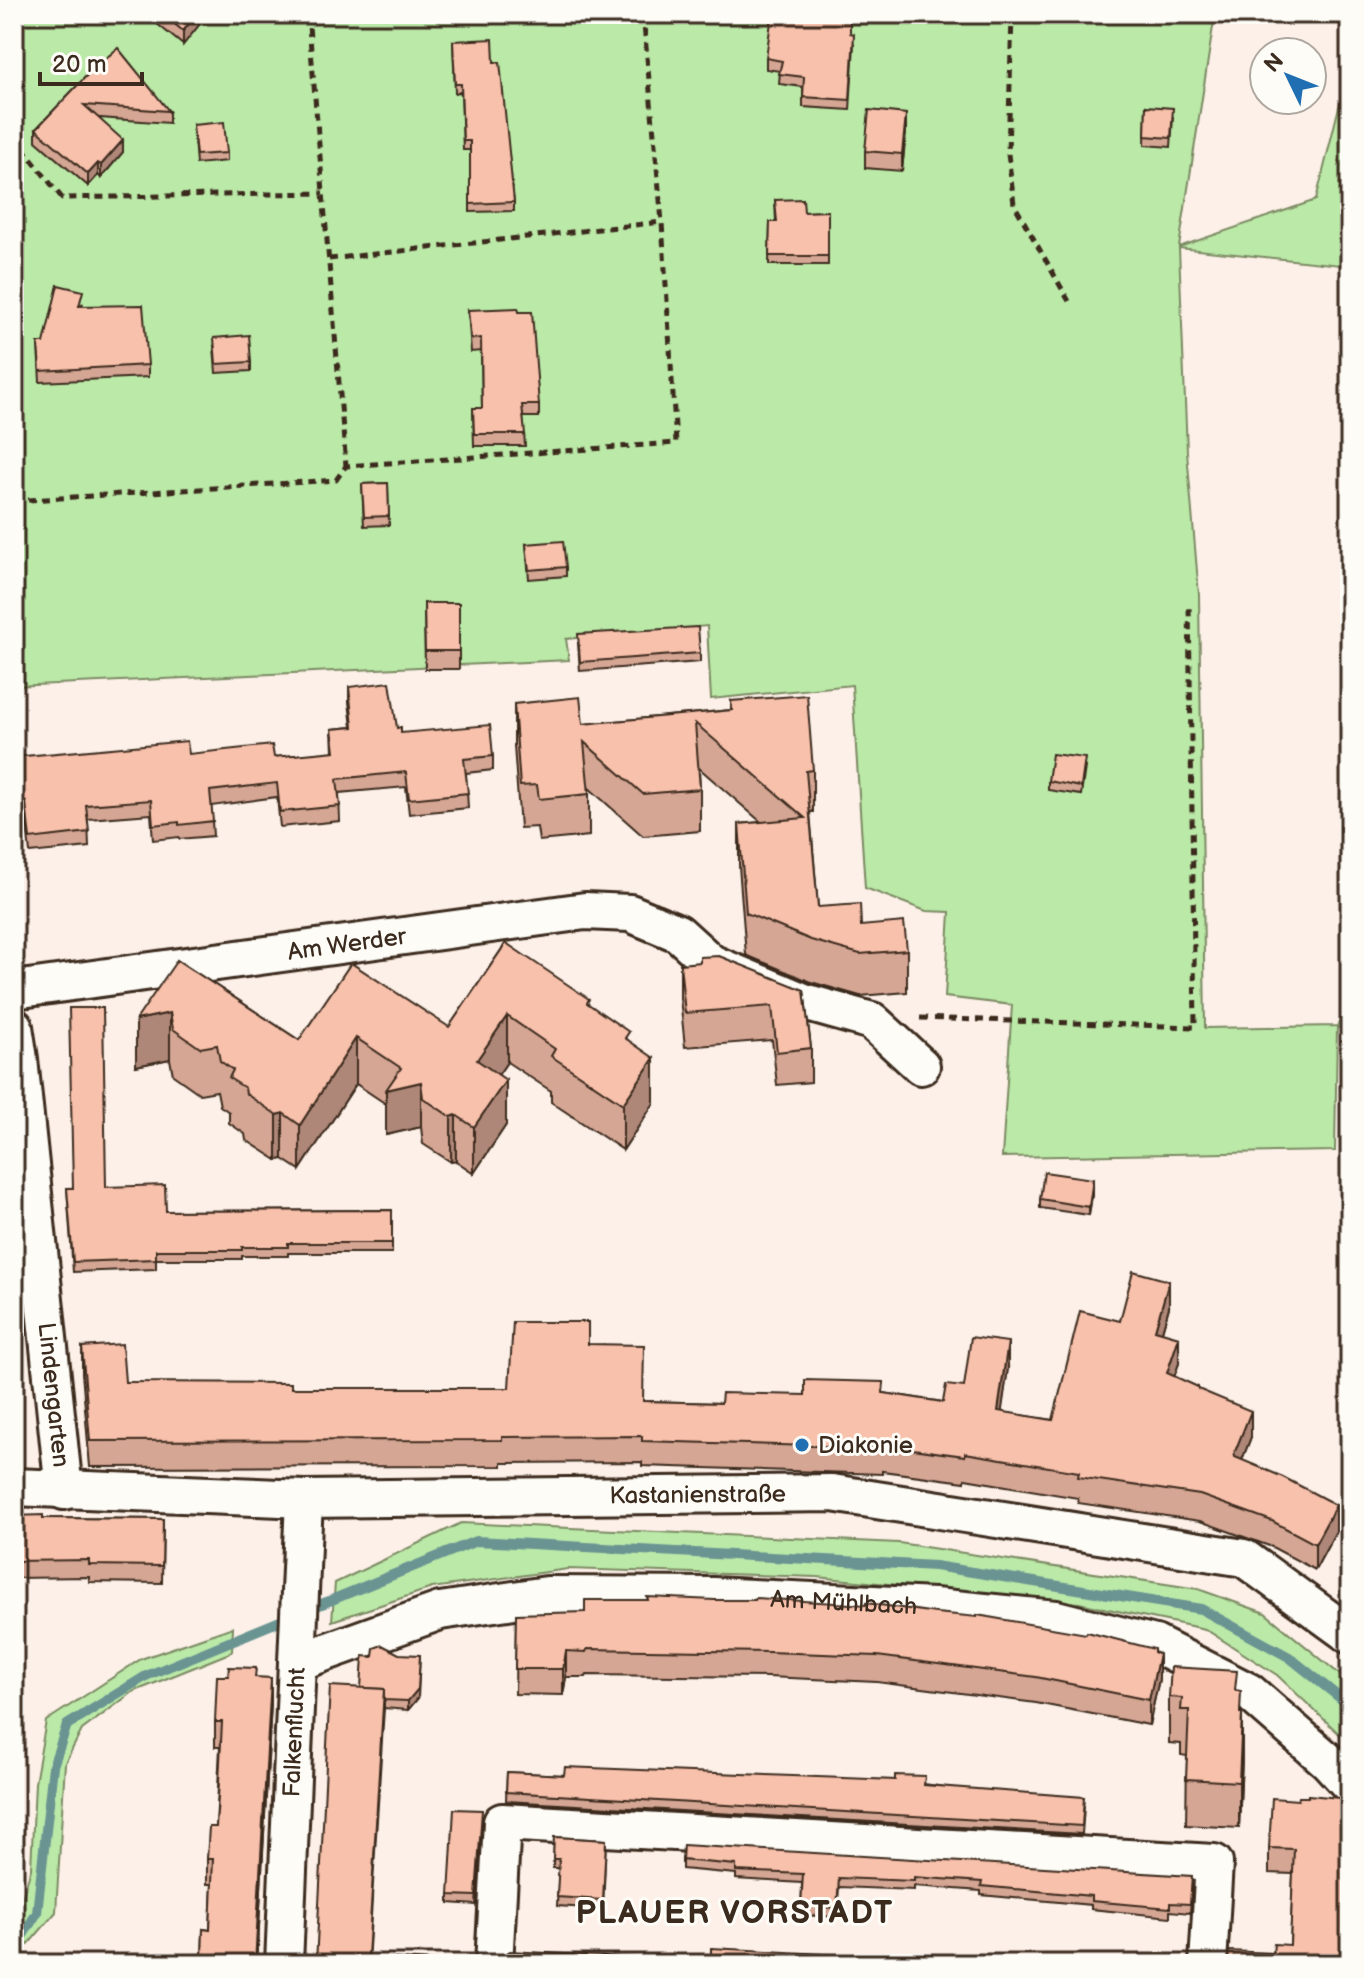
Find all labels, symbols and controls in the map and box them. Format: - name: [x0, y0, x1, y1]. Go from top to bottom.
- scale bar: [40, 36, 142, 86]
- north arrow: [1248, 36, 1328, 116]
- text: N: [1259, 48, 1290, 79]
- text: 20 m: [52, 50, 107, 79]
- street label: Am Werder: [286, 921, 408, 967]
- street label: Lindengarten: [32, 1321, 76, 1469]
- place label: Diakonie: [818, 1431, 913, 1460]
- marker: Diakonie: [793, 1436, 811, 1454]
- street label: Kastanienstraße: [609, 1479, 786, 1510]
- street label: Am Mühlbach: [770, 1584, 918, 1621]
- street label: Falkenflucht: [277, 1666, 311, 1798]
- district label: PLAUER VORSTADT: [576, 1894, 894, 1933]

